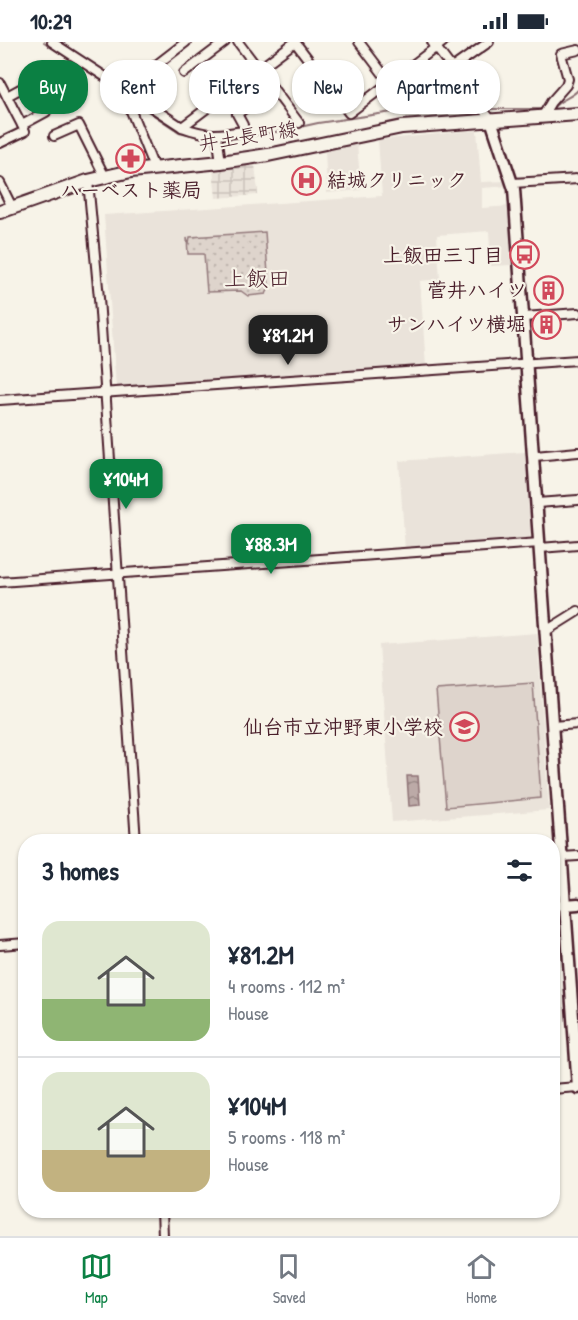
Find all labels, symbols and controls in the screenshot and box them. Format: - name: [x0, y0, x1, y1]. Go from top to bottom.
- text: 10:29: [30, 6, 71, 36]
- chip: Buy: [18, 60, 88, 114]
- chip: Rent: [100, 60, 177, 114]
- chip: Filters: [189, 60, 280, 114]
- chip: New: [292, 60, 364, 114]
- chip: Apartment: [376, 60, 500, 114]
- street label: 井土長町線: [196, 114, 299, 157]
- pharmacy icon: ハーベスト薬局: [115, 143, 147, 175]
- hospital icon: 結城クリニック: [290, 164, 322, 196]
- place label: 結城クリニック: [327, 166, 467, 193]
- place label: ハーベスト薬局: [60, 176, 202, 203]
- bus stop icon: 上飯田三丁目: [508, 239, 540, 271]
- place label: 上飯田三丁目: [383, 241, 503, 268]
- district label: 上飯田: [224, 263, 290, 293]
- building icon: 菅井ハイツ: [532, 274, 564, 306]
- place label: 菅井ハイツ: [427, 276, 527, 303]
- building icon: サンハイツ横堀: [531, 308, 563, 340]
- place label: サンハイツ横堀: [387, 310, 526, 337]
- pin: ¥81.2M: [239, 315, 337, 366]
- text: ¥81.2M: [263, 321, 313, 348]
- pin: ¥104M: [84, 459, 168, 510]
- text: ¥104M: [104, 465, 148, 492]
- pin: ¥88.3M: [222, 524, 320, 575]
- text: ¥88.3M: [245, 530, 297, 557]
- school or university icon: 仙台市立沖野東小学校: [448, 711, 480, 743]
- place label: 仙台市立沖野東小学校: [243, 713, 443, 740]
- text: 3 homes: [42, 853, 119, 888]
- icon: filters: [503, 854, 536, 887]
- text: ¥81.2M: [228, 937, 294, 972]
- icon: home: [90, 945, 162, 1017]
- text: 4 rooms · 112 m²: [228, 972, 345, 999]
- text: House: [228, 999, 269, 1026]
- text: ¥104M: [228, 1088, 286, 1123]
- icon: home: [90, 1096, 162, 1168]
- text: 5 rooms · 118 m²: [228, 1123, 345, 1150]
- text: House: [228, 1150, 269, 1177]
- tab: Map: [80, 1250, 113, 1308]
- tab: Saved: [272, 1250, 305, 1308]
- tab: Home: [465, 1250, 498, 1308]

